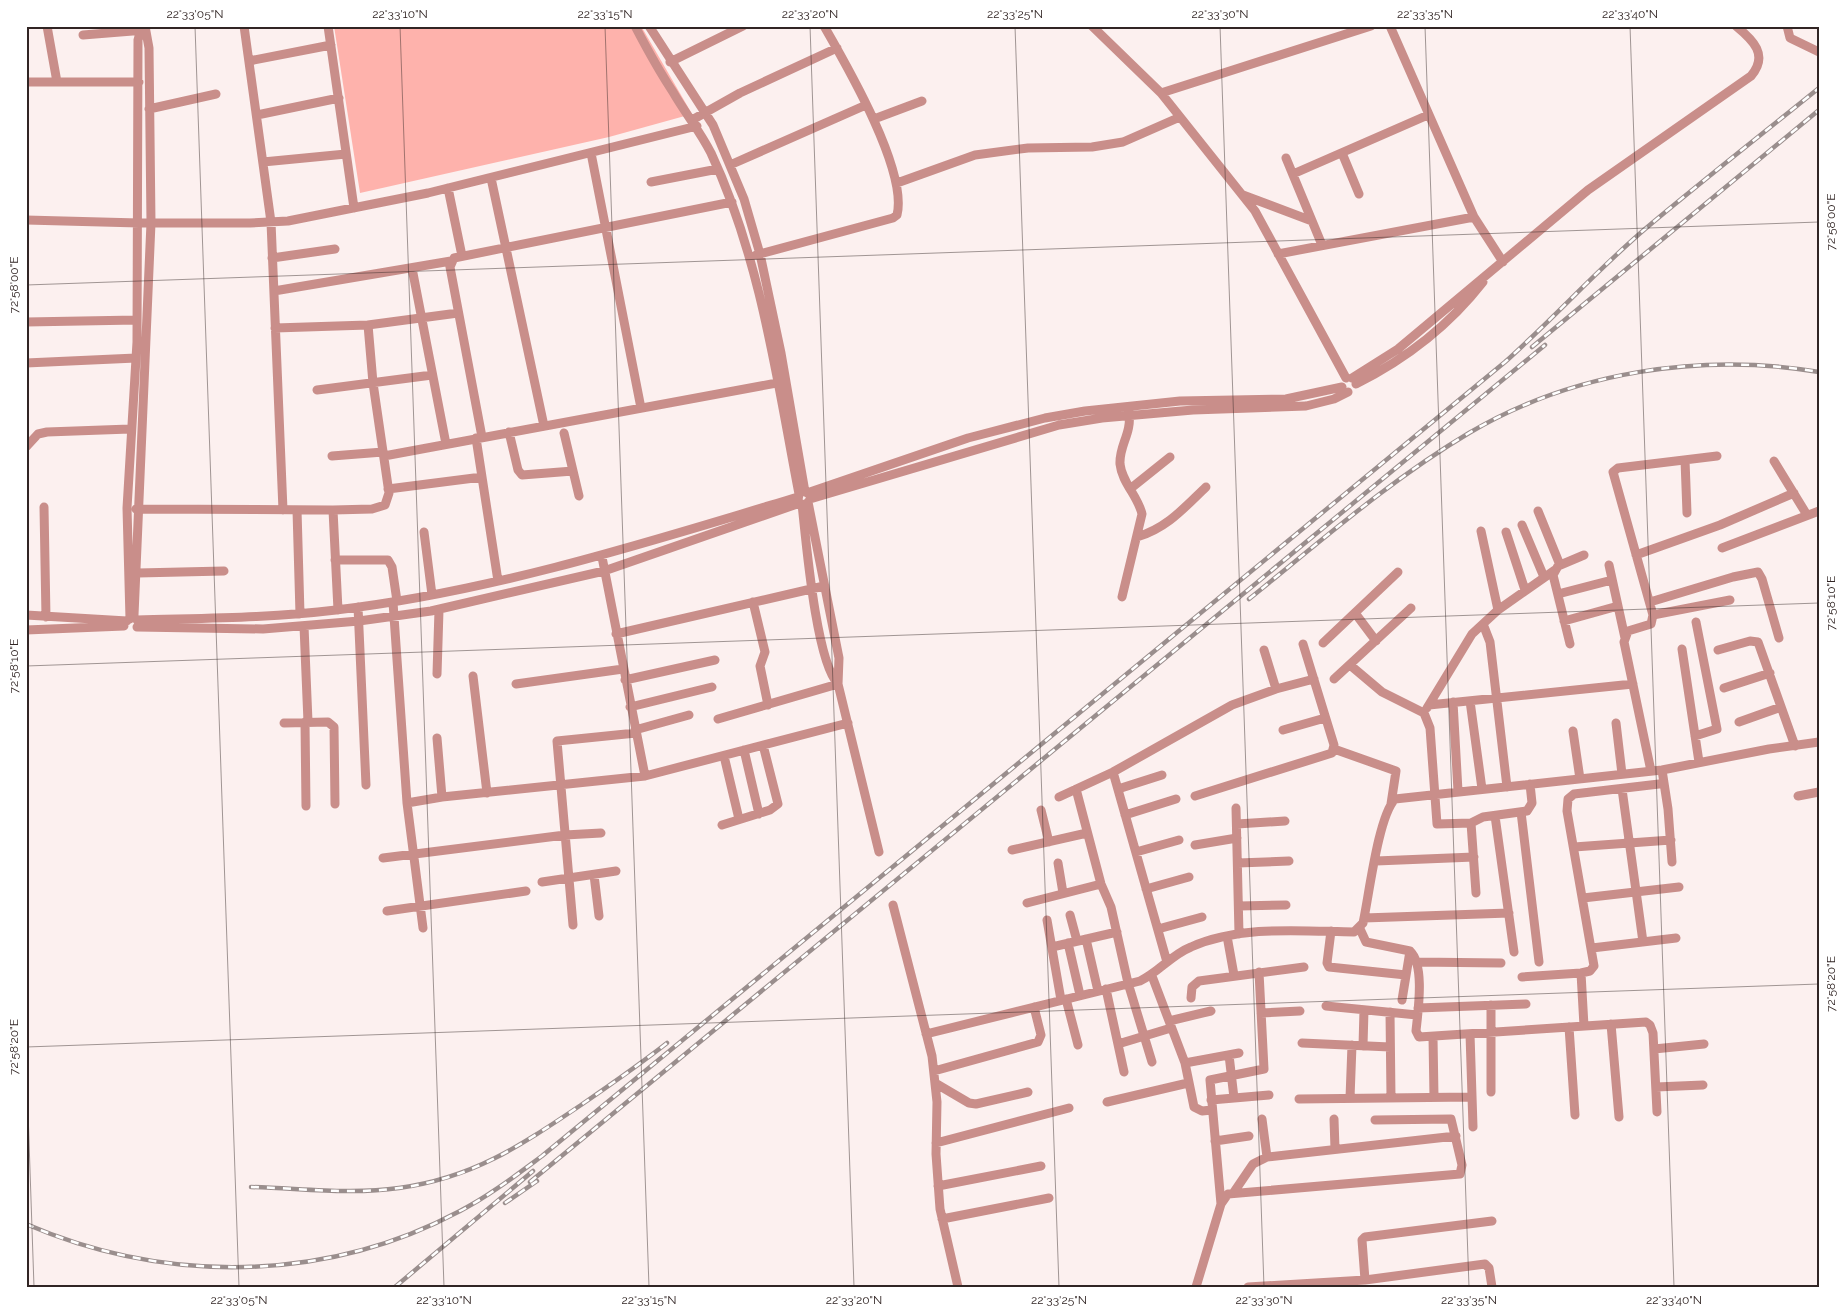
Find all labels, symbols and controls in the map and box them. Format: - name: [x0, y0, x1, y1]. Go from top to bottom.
- text: 22°33'05"N: [166, 7, 224, 21]
- text: 22°33'10"N: [372, 7, 428, 21]
- text: 22°33'15"N: [578, 7, 632, 21]
- text: 22°33'20"N: [782, 7, 838, 21]
- text: 22°33'25"N: [987, 7, 1043, 21]
- text: 22°33'30"N: [1192, 7, 1248, 21]
- text: 22°33'35"N: [1397, 7, 1453, 21]
- text: 22°33'40"N: [1602, 7, 1658, 21]
- text: 72°58'00"E: [1824, 194, 1838, 250]
- text: 72°58'00"E: [7, 257, 21, 313]
- text: 72°58'10"E: [1824, 576, 1838, 630]
- text: 72°58'10"E: [7, 639, 21, 693]
- text: 72°58'20"E: [1824, 956, 1838, 1012]
- text: 72°58'20"E: [7, 1019, 21, 1075]
- text: 22°33'05"N: [210, 1293, 268, 1307]
- text: 22°33'10"N: [416, 1293, 472, 1307]
- text: 22°33'15"N: [622, 1293, 676, 1307]
- text: 22°33'20"N: [826, 1293, 882, 1307]
- text: 22°33'25"N: [1031, 1293, 1087, 1307]
- text: 22°33'30"N: [1236, 1293, 1292, 1307]
- text: 22°33'35"N: [1441, 1293, 1497, 1307]
- text: 22°33'40"N: [1646, 1293, 1702, 1307]

